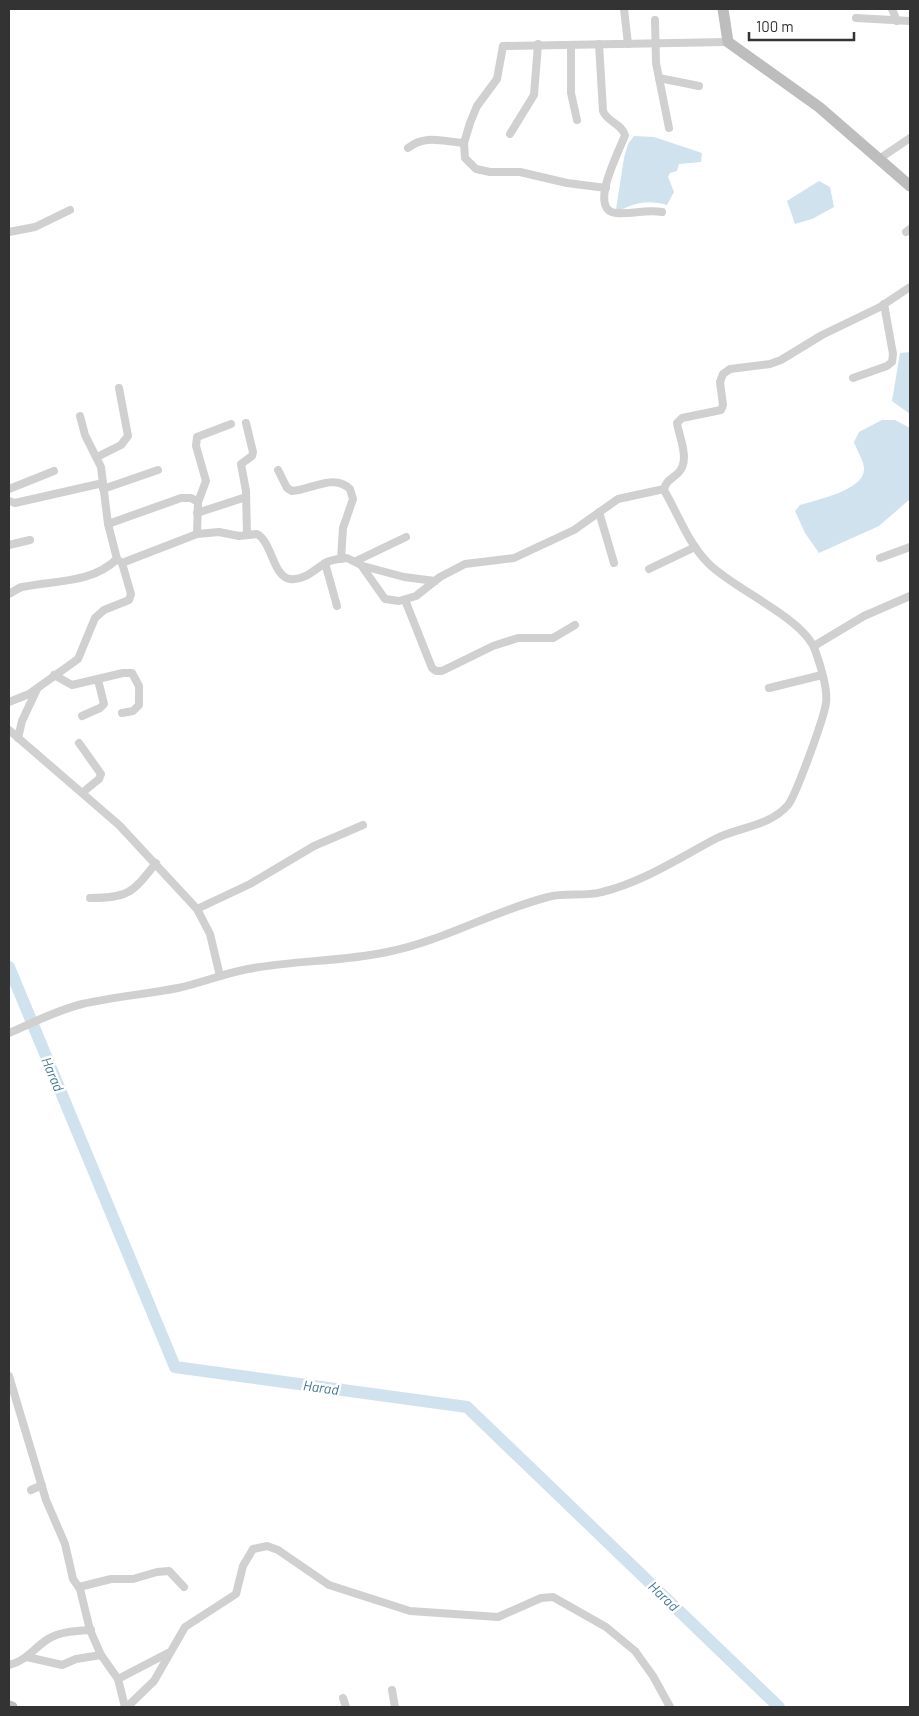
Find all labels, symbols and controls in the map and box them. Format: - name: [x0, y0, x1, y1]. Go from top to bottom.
- scale bar: [749, 10, 854, 42]
- text: 100 m: [756, 17, 794, 35]
- water label: Harad: [38, 1054, 68, 1094]
- water label: Harad: [302, 1376, 341, 1398]
- water label: Harad: [645, 1577, 683, 1615]

